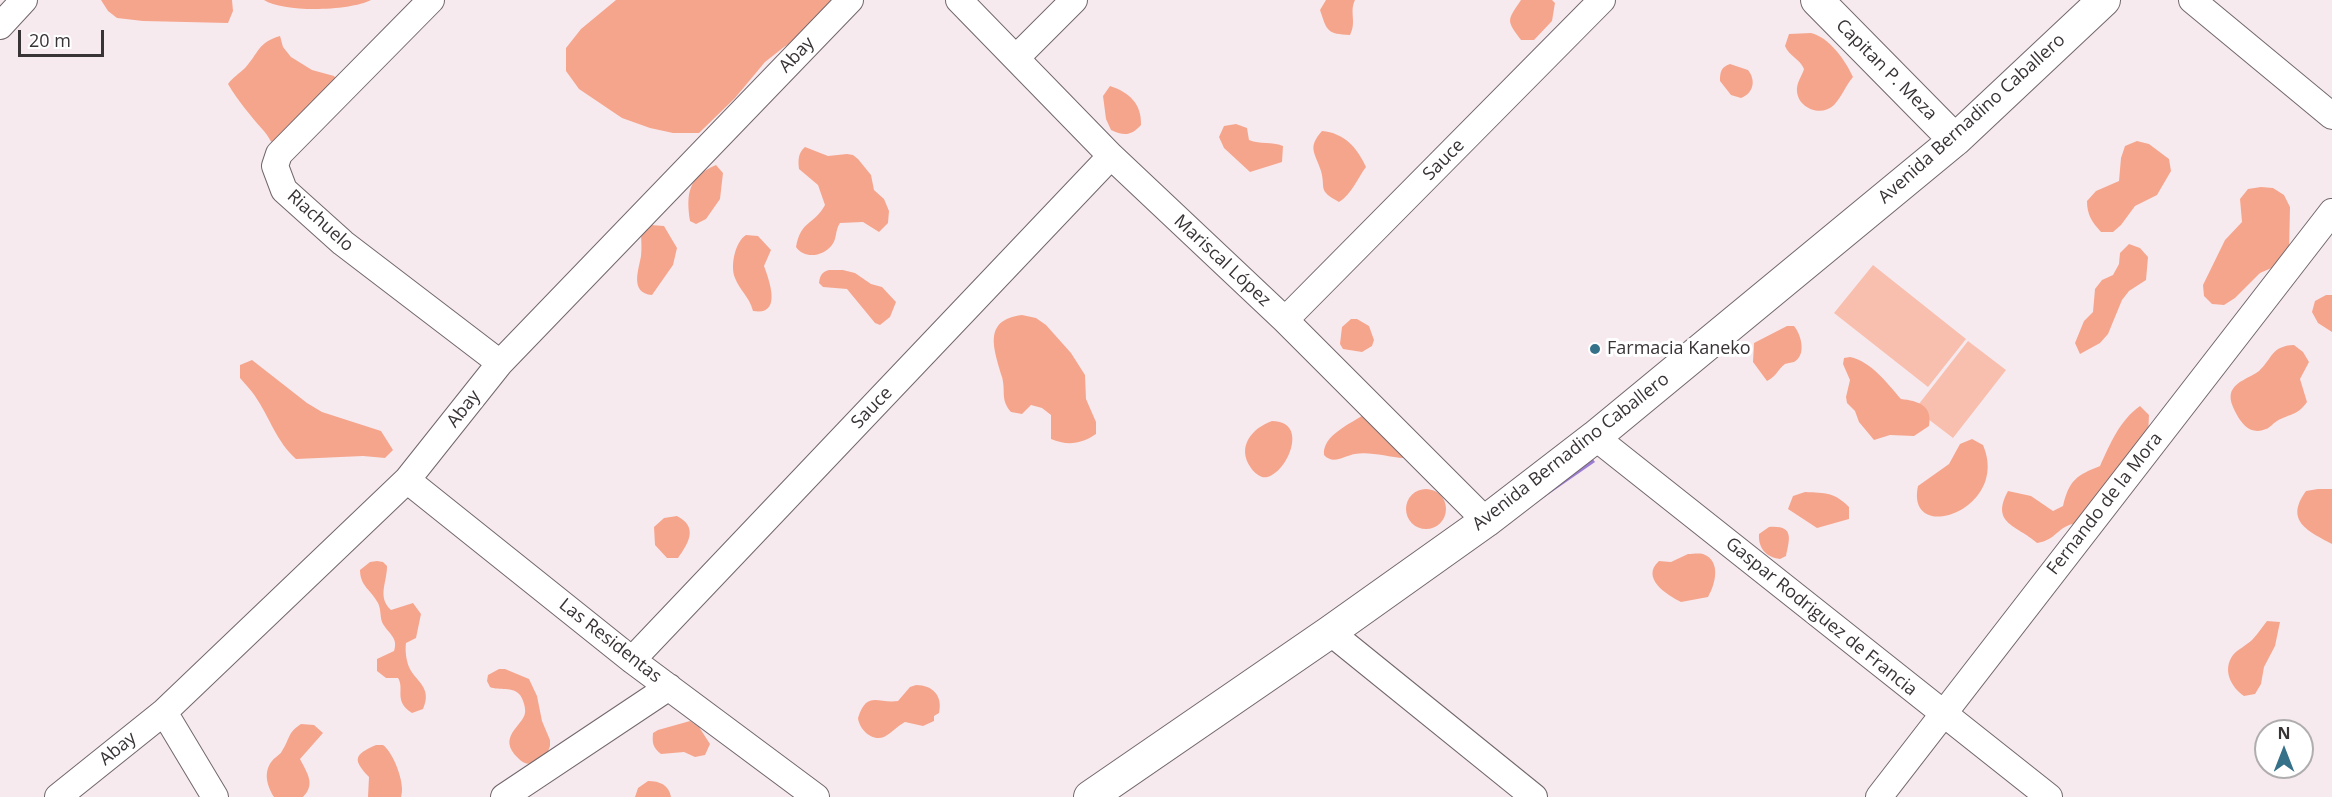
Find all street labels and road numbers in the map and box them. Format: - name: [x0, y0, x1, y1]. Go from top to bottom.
- street label: Capitan P. Meza: [1831, 15, 1941, 125]
- street label: Avenida Bernadino Caballero: [1874, 29, 2070, 209]
- street label: Abay: [775, 33, 819, 77]
- street label: Sauce: [1419, 135, 1469, 185]
- street label: Riachuelo: [282, 186, 358, 256]
- street label: Mariscal López: [1169, 211, 1275, 311]
- street label: Avenida Bernadino Caballero: [1468, 368, 1674, 536]
- street label: Sauce: [847, 383, 897, 433]
- street label: Abay: [443, 386, 485, 432]
- street label: Fernando de la Mora: [2043, 429, 2167, 579]
- street label: Gaspar Rodriguez de Francia: [1721, 533, 1921, 701]
- street label: Las Residentas: [554, 594, 666, 688]
- street label: Abay: [95, 728, 141, 770]

